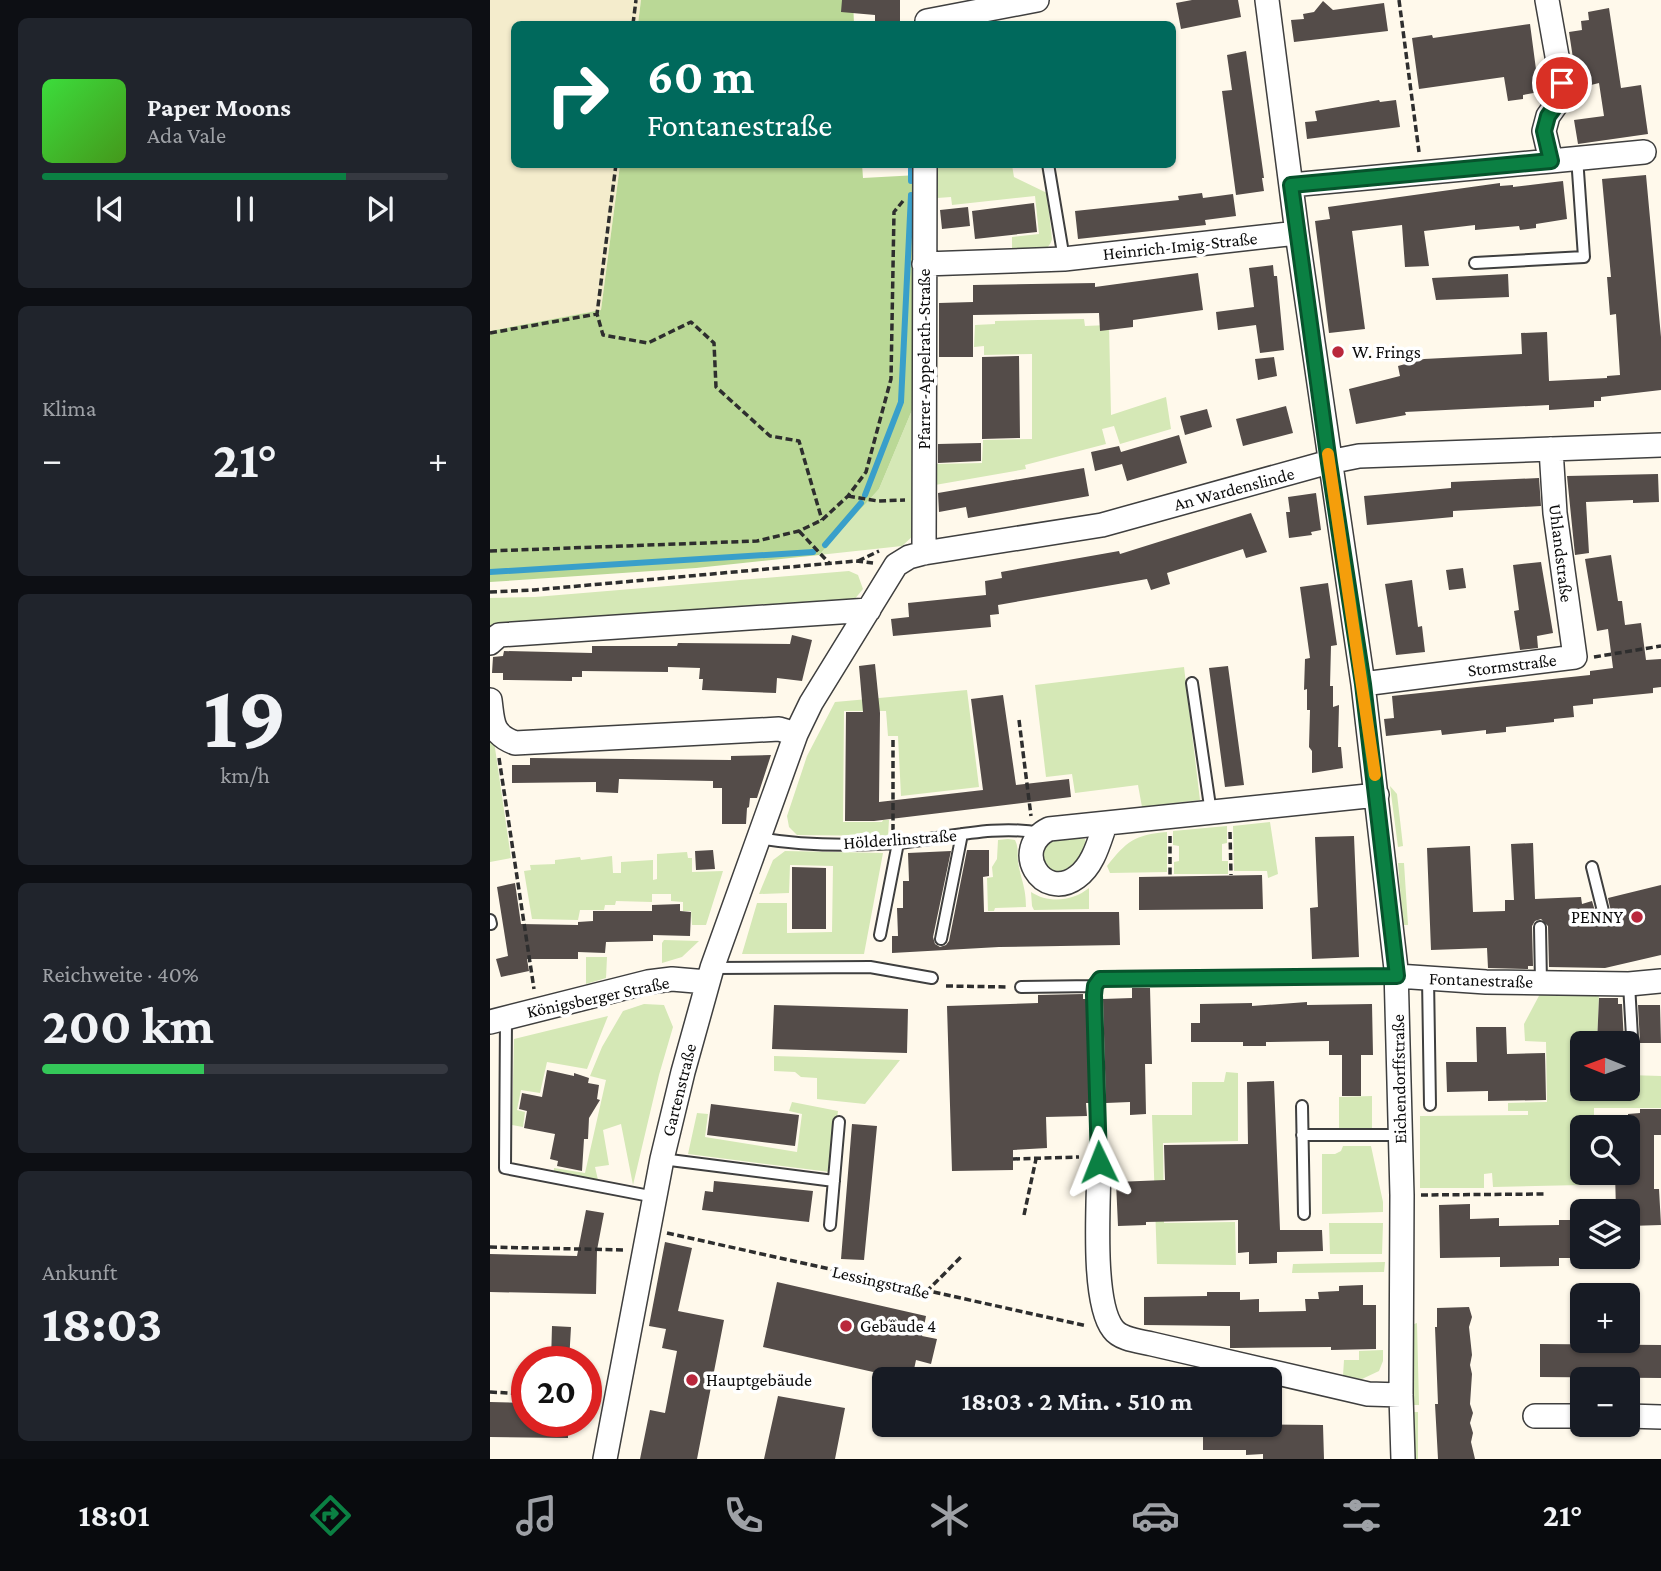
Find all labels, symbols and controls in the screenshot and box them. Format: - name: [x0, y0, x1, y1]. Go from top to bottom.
- icon: right: [532, 49, 623, 140]
- text: 60 m: [647, 49, 754, 104]
- pin: [1532, 53, 1592, 113]
- icon: arrive: [1543, 64, 1581, 102]
- text: Paper Moons: [147, 93, 291, 122]
- text: Fontanestraße: [647, 107, 832, 143]
- text: Ada Vale: [147, 122, 226, 148]
- icon: previous: [91, 190, 129, 228]
- icon: pause: [226, 190, 264, 228]
- icon: next: [361, 190, 399, 228]
- street label: Heinrich-Imig-Straße: [1102, 228, 1258, 264]
- street label: Pfarrer-Appelrath-Straße: [914, 268, 934, 449]
- place label: W. Frings: [1352, 342, 1421, 362]
- marker: W. Frings: [1330, 344, 1346, 360]
- text: Klima: [42, 395, 96, 421]
- text: 21°: [213, 430, 277, 488]
- text: −: [42, 438, 62, 480]
- text: +: [428, 438, 448, 480]
- street label: An Wardenslinde: [1172, 463, 1297, 515]
- street label: Uhlandstraße: [1545, 503, 1577, 603]
- street label: Stormstraße: [1466, 650, 1558, 680]
- text: 19: [203, 665, 287, 767]
- text: km/h: [220, 762, 270, 788]
- street label: Hölderlinstraße: [843, 825, 957, 853]
- place label: PENNY: [1571, 907, 1623, 927]
- marker: PENNY: [1629, 909, 1645, 925]
- text: Reichweite · 40%: [42, 961, 199, 987]
- street label: Fontanestraße: [1429, 968, 1533, 992]
- street label: Königsberger Straße: [525, 972, 671, 1022]
- text: 200 km: [42, 996, 214, 1054]
- street label: Eichendorffstraße: [1388, 1014, 1410, 1144]
- north arrow: [1570, 1031, 1640, 1101]
- map controls: [1570, 1031, 1640, 1437]
- street label: Gartenstraße: [658, 1041, 700, 1138]
- button: search: [1570, 1115, 1640, 1185]
- position arrow: [1062, 1125, 1136, 1199]
- button: layers: [1570, 1199, 1640, 1269]
- text: Ankunft: [42, 1259, 117, 1285]
- street label: Lessingstraße: [830, 1261, 932, 1303]
- button: +: [1570, 1283, 1640, 1353]
- text: 18:03: [42, 1294, 162, 1352]
- place label: Gebäude 4: [860, 1316, 936, 1336]
- marker: Gebäude 4: [838, 1318, 854, 1334]
- speed limit sign: 20: [511, 1346, 602, 1437]
- button: −: [1570, 1367, 1640, 1437]
- place label: Hauptgebäude: [706, 1370, 812, 1390]
- marker: Hauptgebäude: [684, 1372, 700, 1388]
- text: 18:03 · 2 Min. · 510 m: [961, 1387, 1193, 1416]
- icon: directions: [306, 1491, 355, 1540]
- icon: music: [512, 1491, 561, 1540]
- icon: phone: [719, 1491, 768, 1540]
- icon: climate: [925, 1491, 974, 1540]
- icon: car: [1131, 1491, 1180, 1540]
- icon: filters: [1337, 1491, 1386, 1540]
- text: 18:01: [79, 1497, 149, 1533]
- text: 21°: [1543, 1497, 1582, 1533]

